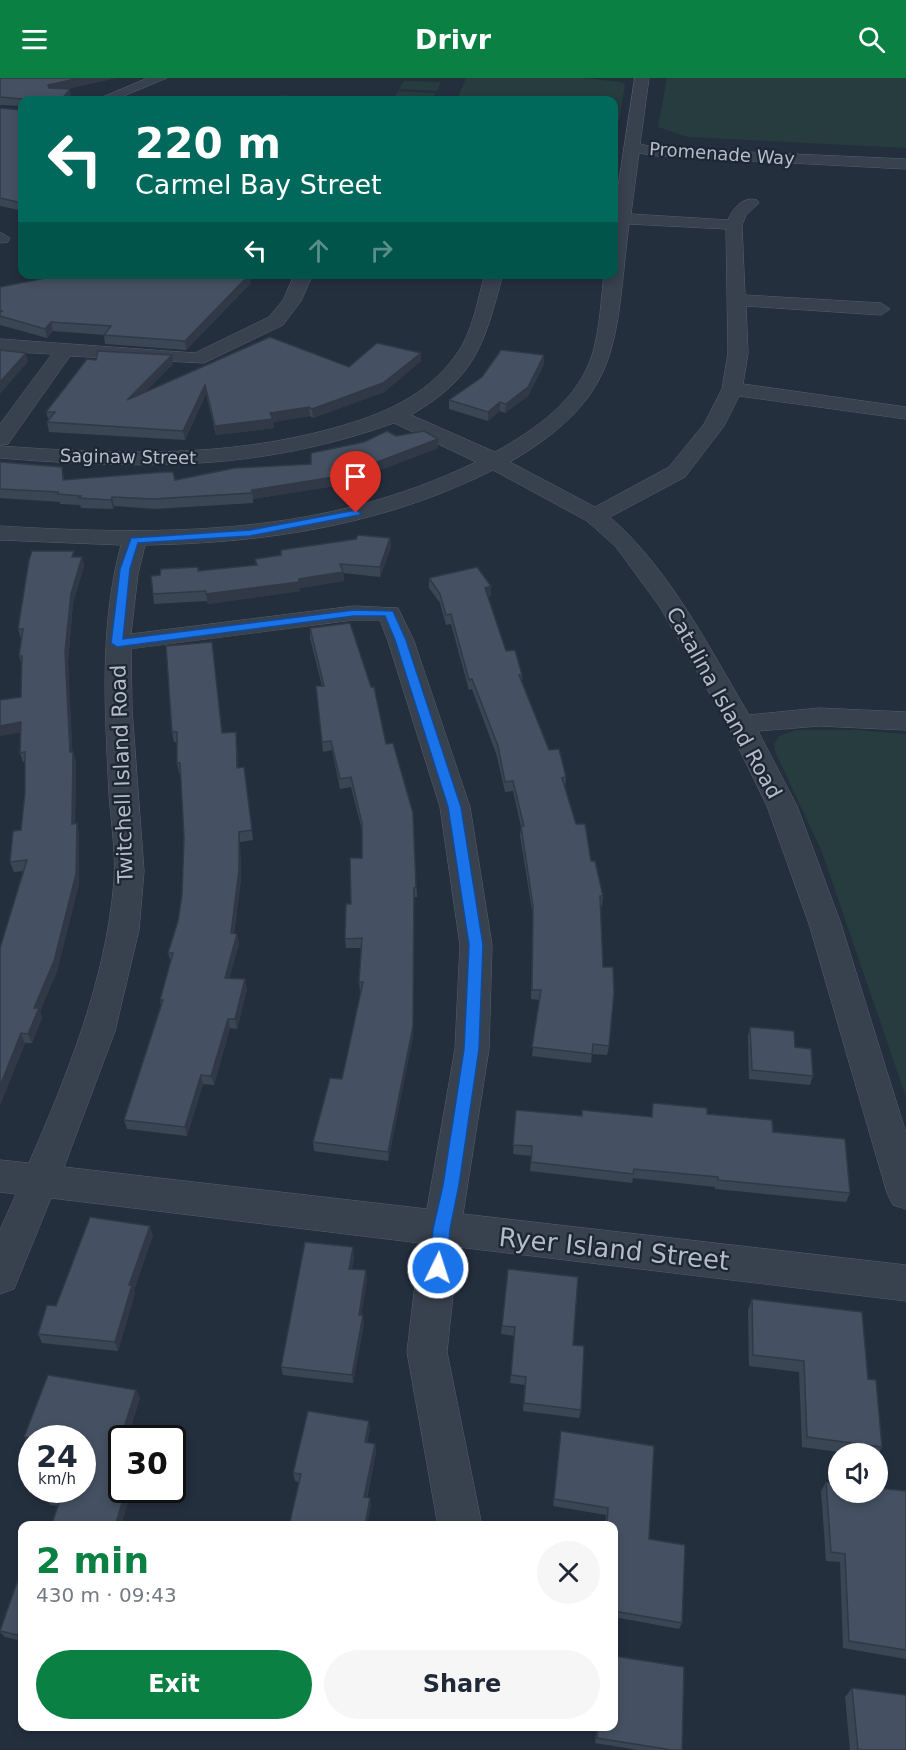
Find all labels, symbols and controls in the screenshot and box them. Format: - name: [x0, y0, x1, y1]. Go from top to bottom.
- icon: menu: [18, 23, 51, 56]
- icon: search: [855, 23, 888, 56]
- text: Drivr: [415, 24, 491, 55]
- text: 220 m: [135, 119, 281, 168]
- icon: left: [36, 120, 114, 198]
- street label: Promenade Way: [648, 138, 796, 169]
- text: Carmel Bay Street: [135, 169, 382, 200]
- icon: left: [239, 234, 272, 267]
- icon: ahead: [302, 234, 335, 267]
- icon: right: [365, 234, 398, 267]
- street label: Saginaw Street: [60, 445, 196, 468]
- pin: [330, 451, 381, 513]
- icon: arrive: [339, 460, 372, 493]
- street label: Catalina Island Road: [661, 603, 787, 803]
- street label: Twitchell Island Road: [106, 664, 138, 885]
- street label: Ryer Island Street: [497, 1222, 731, 1276]
- position arrow: [406, 1236, 470, 1300]
- speed limit sign: 30: [108, 1425, 186, 1503]
- text: 24: [36, 1439, 78, 1474]
- map controls: [828, 1443, 888, 1503]
- button: sound: [828, 1443, 888, 1503]
- text: km/h: [38, 1470, 76, 1488]
- text: 2 min: [36, 1540, 149, 1581]
- button: close: [537, 1541, 600, 1604]
- text: 430 m · 09:43: [36, 1583, 177, 1607]
- button: Exit: [36, 1650, 312, 1719]
- button: Share: [324, 1650, 600, 1719]

